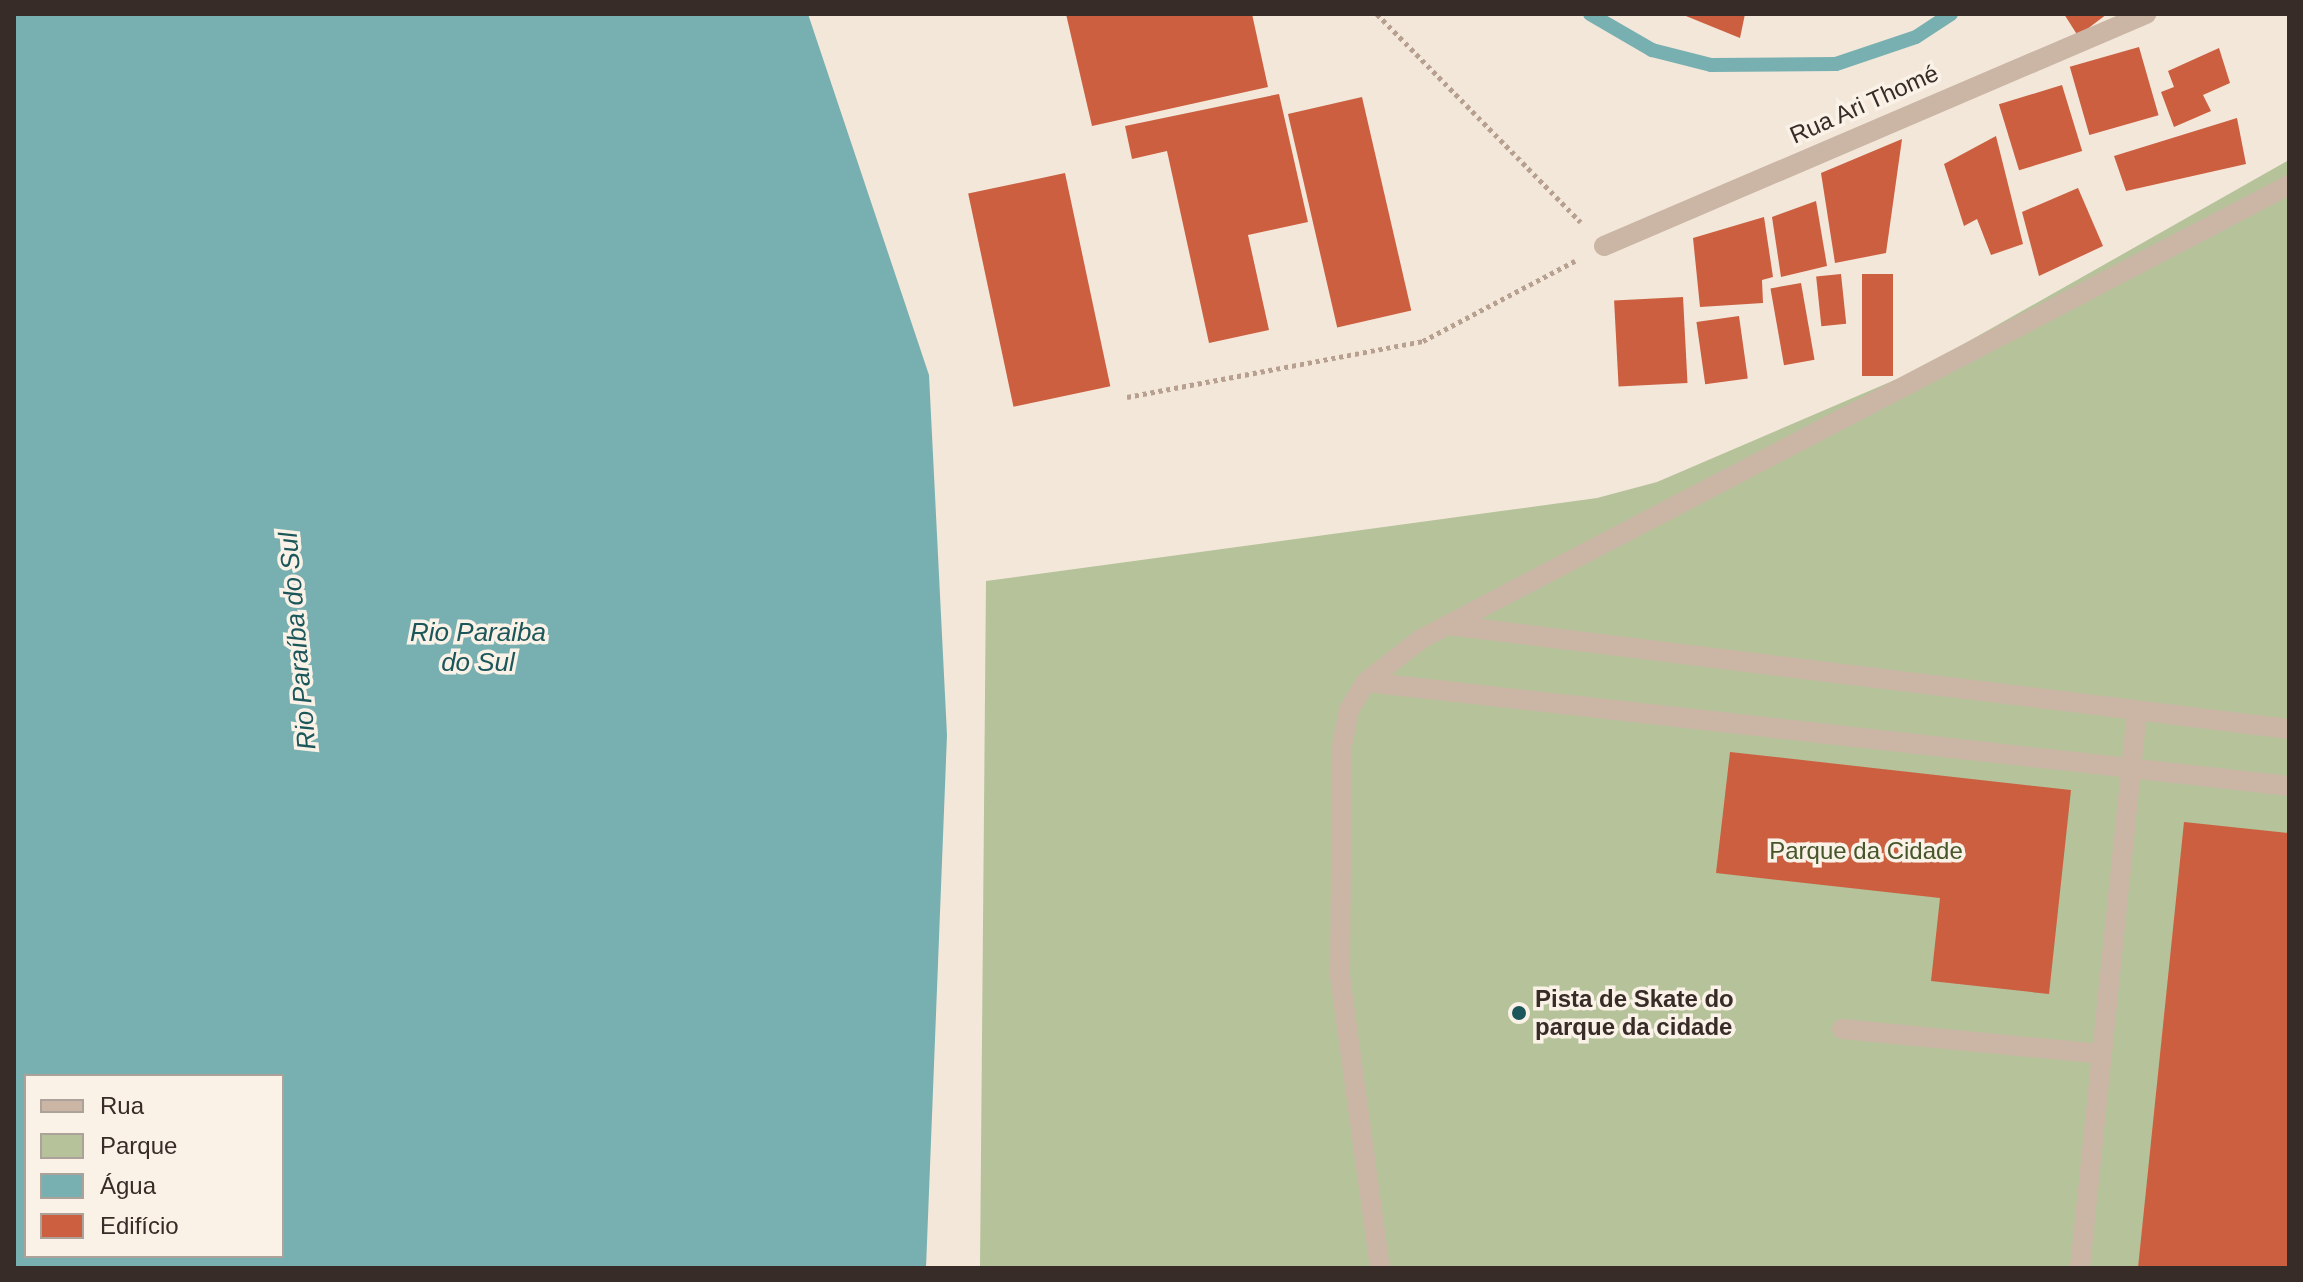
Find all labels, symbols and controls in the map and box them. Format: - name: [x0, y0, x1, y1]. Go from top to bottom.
- street label: Rua Ari Thomé: [1784, 58, 1944, 150]
- water label: Rio Paraíba do Sul: [273, 531, 323, 751]
- water label: Rio Paraiba do Sul: [410, 617, 546, 678]
- park label: Parque da Cidade: [1769, 837, 1963, 865]
- place label: Pista de Skate do parque da cidade: [1535, 985, 1734, 1041]
- marker: Pista de Skate do parque da cidade: [1510, 1004, 1528, 1022]
- legend: [24, 1074, 284, 1258]
- text: Rua: [100, 1092, 144, 1119]
- text: Parque: [100, 1132, 177, 1159]
- text: Água: [100, 1172, 156, 1199]
- text: Edifício: [100, 1212, 179, 1239]

